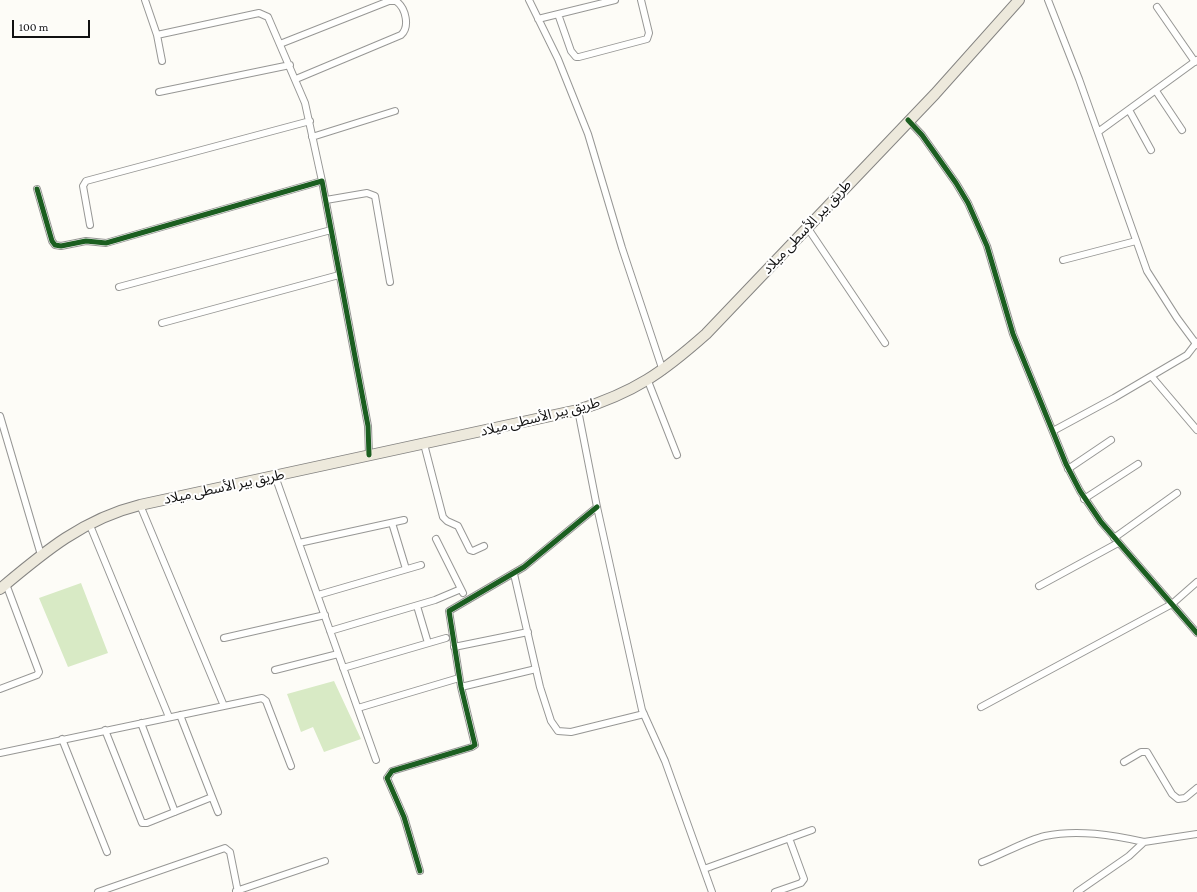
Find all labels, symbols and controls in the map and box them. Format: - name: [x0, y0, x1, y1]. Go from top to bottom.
- scale bar: [14, 12, 92, 38]
- text: 100 m: [19, 20, 48, 34]
- street label: طريق بير الأسطى ميلاد: [759, 176, 855, 278]
- street label: طريق بير الأسطى ميلاد: [478, 394, 602, 440]
- street label: طريق بير الأسطى ميلاد: [162, 466, 286, 508]

